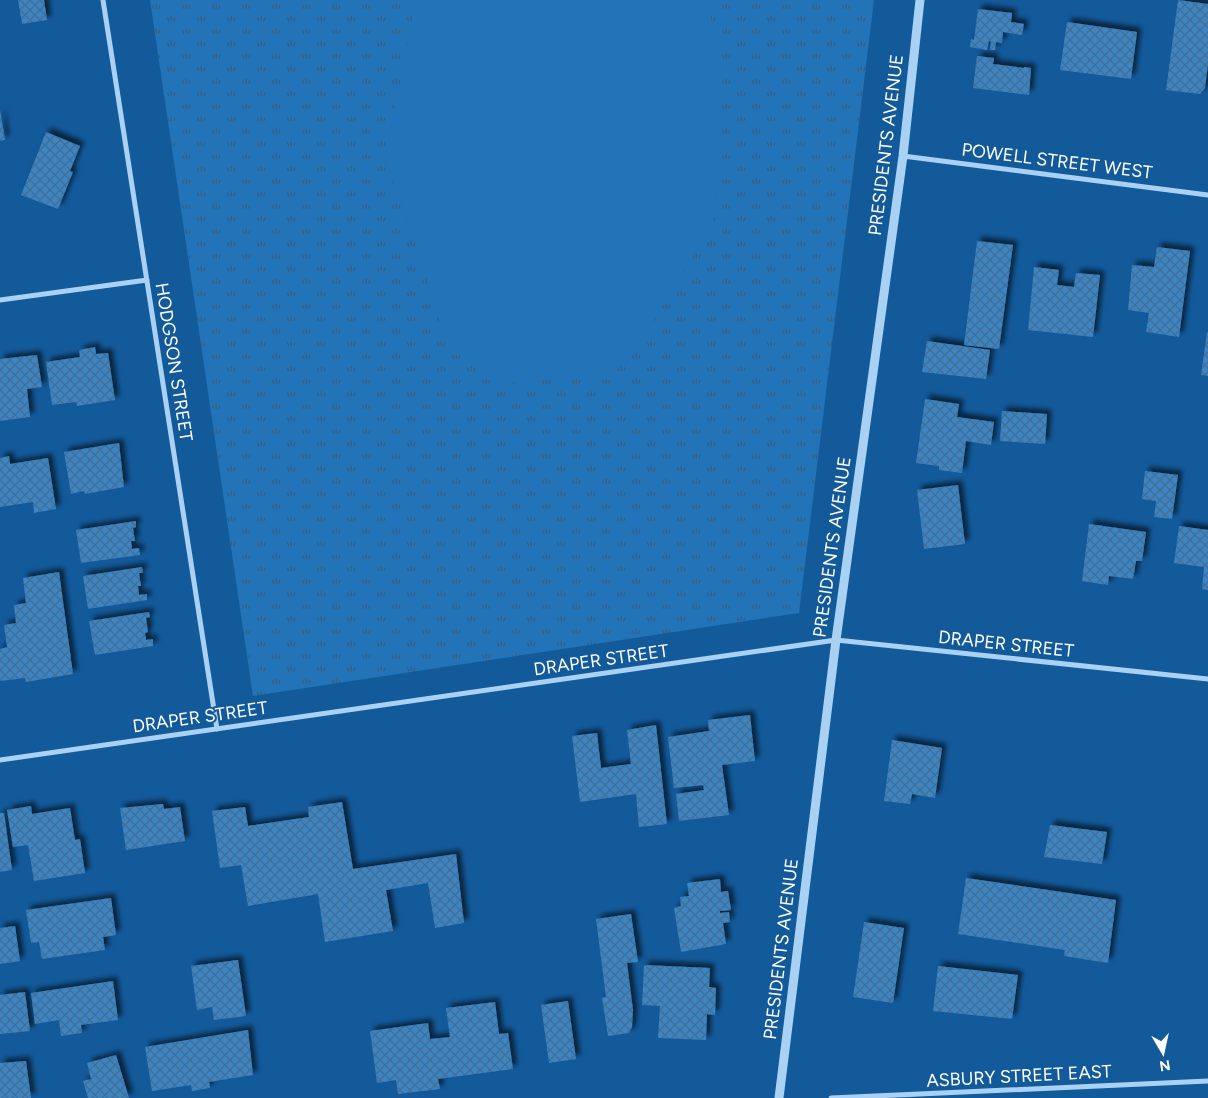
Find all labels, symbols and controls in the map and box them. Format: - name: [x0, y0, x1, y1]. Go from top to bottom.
- street label: PRESIDENTS AVENUE: [864, 53, 908, 237]
- street label: POWELL STREET WEST: [960, 138, 1154, 184]
- street label: HODGSON STREET: [151, 281, 197, 443]
- street label: PRESIDENTS AVENUE: [808, 455, 856, 639]
- street label: DRAPER STREET: [937, 626, 1075, 662]
- street label: DRAPER STREET: [532, 640, 670, 680]
- street label: DRAPER STREET: [131, 697, 269, 737]
- street label: PRESIDENTS AVENUE: [759, 857, 803, 1041]
- north arrow: [1138, 1028, 1188, 1078]
- text: N: [1158, 1056, 1172, 1075]
- street label: ASBURY STREET EAST: [926, 1060, 1112, 1092]

